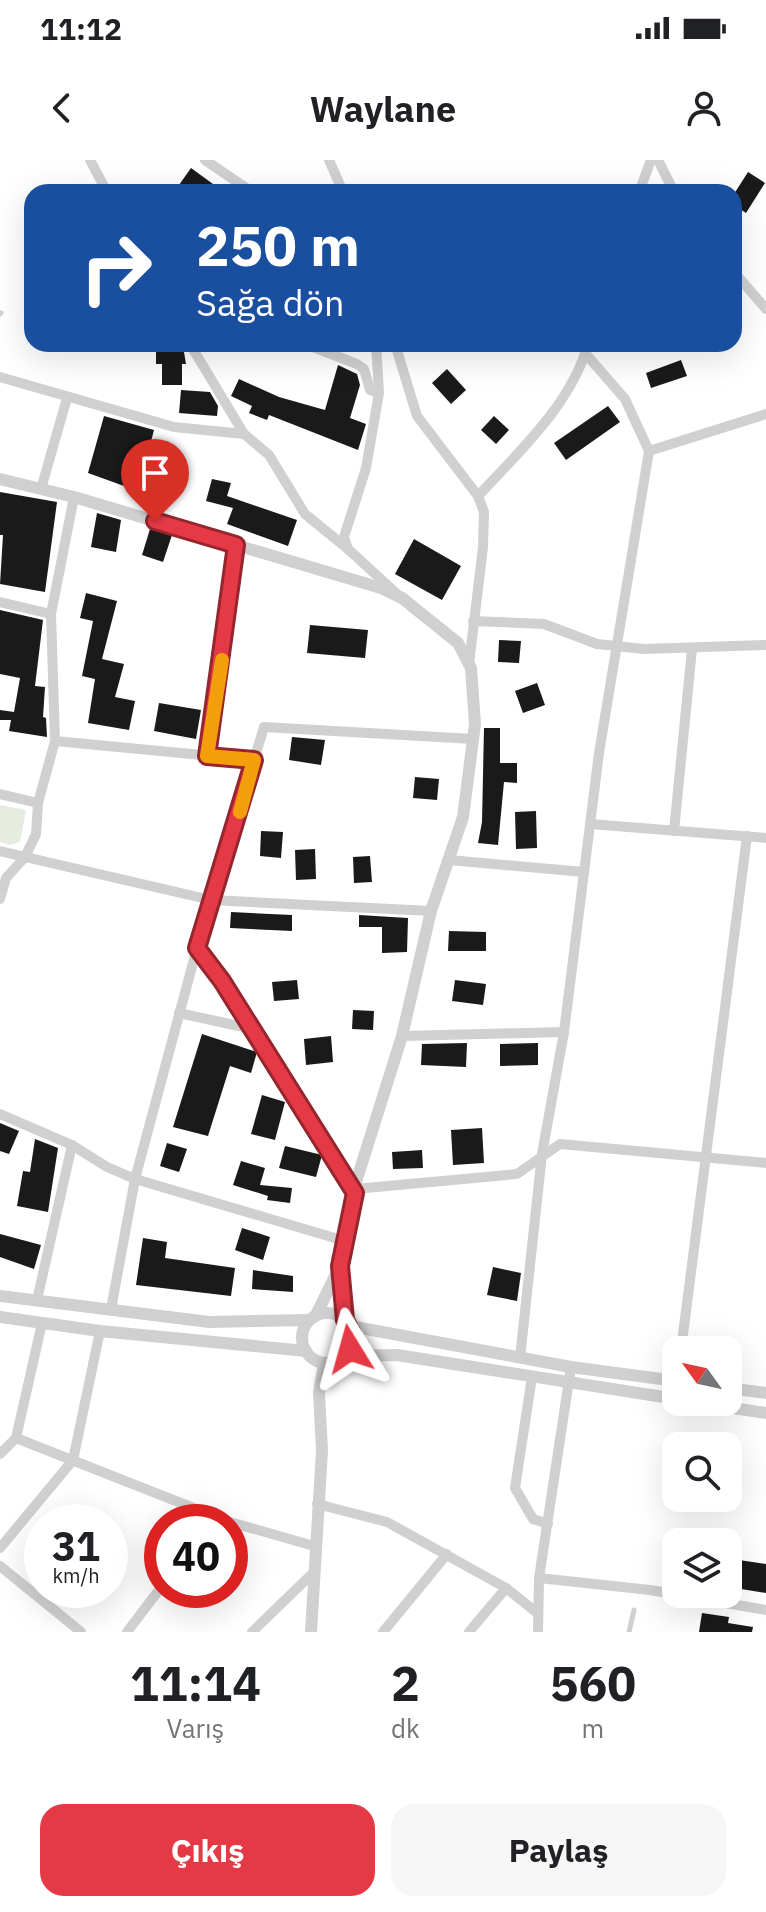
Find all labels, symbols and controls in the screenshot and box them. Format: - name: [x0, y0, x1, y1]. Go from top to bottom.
- text: 11:12: [40, 9, 122, 48]
- text: Waylane: [310, 85, 456, 132]
- icon: back: [40, 86, 84, 130]
- icon: person: [682, 86, 726, 130]
- text: 250 m: [196, 209, 360, 281]
- icon: right: [64, 216, 168, 320]
- text: Sağa dön: [196, 279, 344, 326]
- pin: [121, 439, 189, 521]
- icon: arrive: [133, 451, 177, 495]
- position arrow: [308, 1307, 392, 1391]
- north arrow: [662, 1336, 742, 1416]
- map controls: [662, 1336, 742, 1608]
- button: search: [662, 1432, 742, 1512]
- speed limit sign: 40: [144, 1504, 248, 1608]
- text: 31: [52, 1520, 100, 1572]
- button: layers: [662, 1528, 742, 1608]
- text: km/h: [52, 1562, 100, 1589]
- text: 11:14: [130, 1652, 261, 1714]
- text: 2: [391, 1652, 420, 1714]
- text: 560: [550, 1652, 636, 1714]
- text: Varış: [167, 1711, 224, 1745]
- text: dk: [391, 1711, 420, 1745]
- text: m: [581, 1711, 604, 1745]
- button: Çıkış: [40, 1804, 375, 1896]
- button: Paylaş: [391, 1804, 726, 1896]

